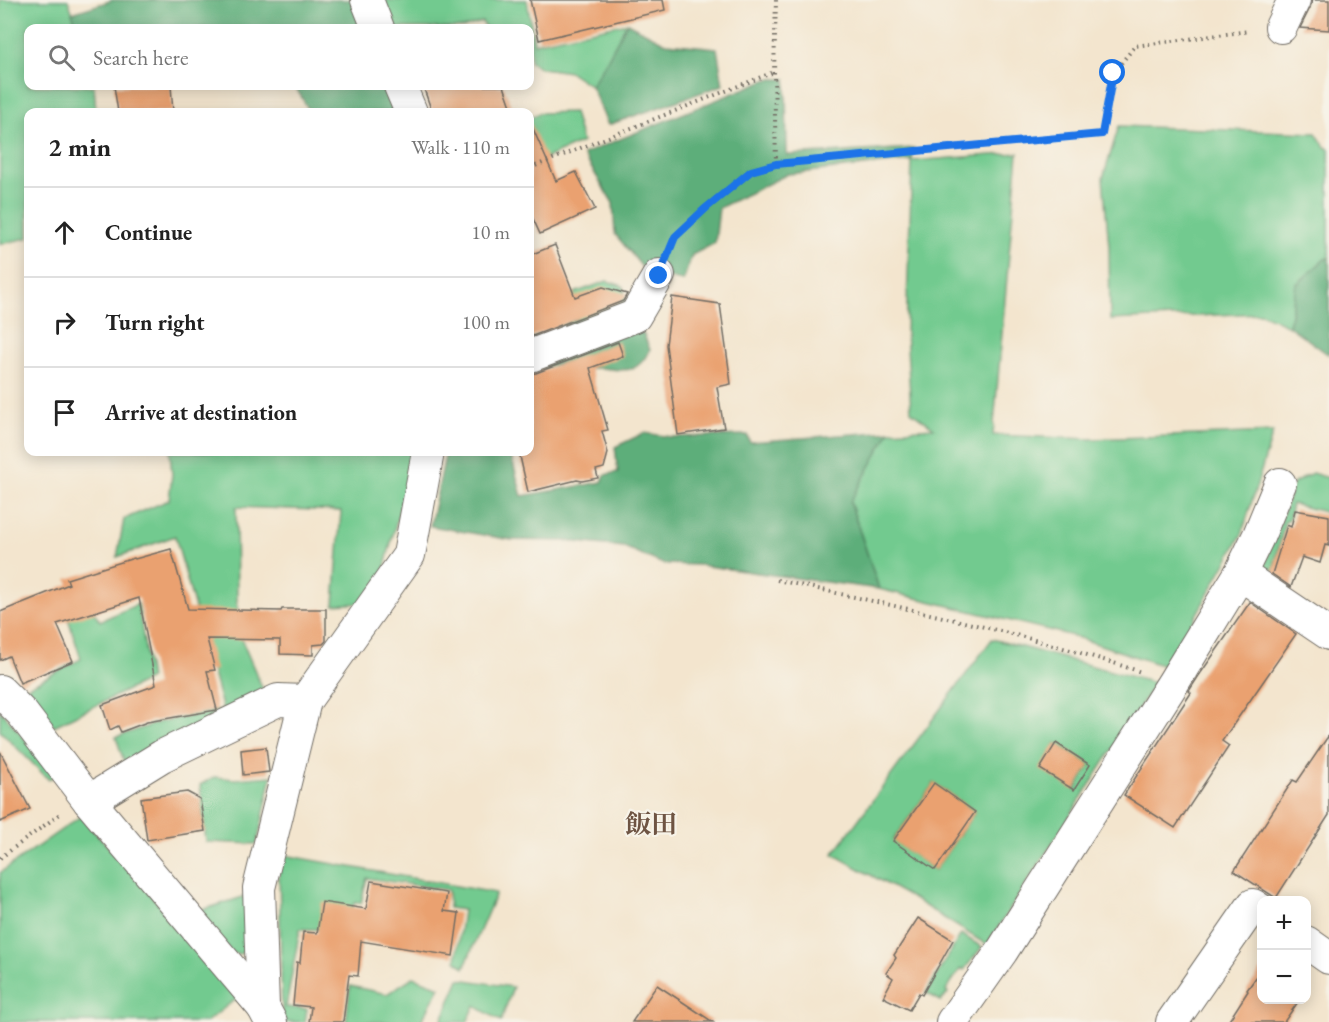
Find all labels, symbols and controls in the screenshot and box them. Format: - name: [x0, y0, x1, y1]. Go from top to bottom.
- search box: [24, 24, 534, 90]
- icon: search: [45, 41, 78, 74]
- text: Search here: [93, 43, 188, 72]
- route start: [1099, 59, 1125, 85]
- text: 2 min: [48, 130, 111, 164]
- text: Walk · 110 m: [411, 134, 510, 160]
- icon: ahead: [48, 216, 81, 249]
- text: Continue: [105, 218, 192, 247]
- text: 10 m: [471, 219, 510, 245]
- route end: [645, 262, 671, 288]
- icon: right: [48, 306, 81, 339]
- text: Turn right: [105, 308, 204, 337]
- text: 100 m: [462, 309, 510, 335]
- icon: arrive: [48, 396, 81, 429]
- text: Arrive at destination: [105, 398, 297, 427]
- district label: 飯田: [625, 807, 677, 841]
- map controls: [1257, 896, 1311, 1004]
- button: +: [1257, 896, 1311, 950]
- button: −: [1257, 950, 1311, 1004]

